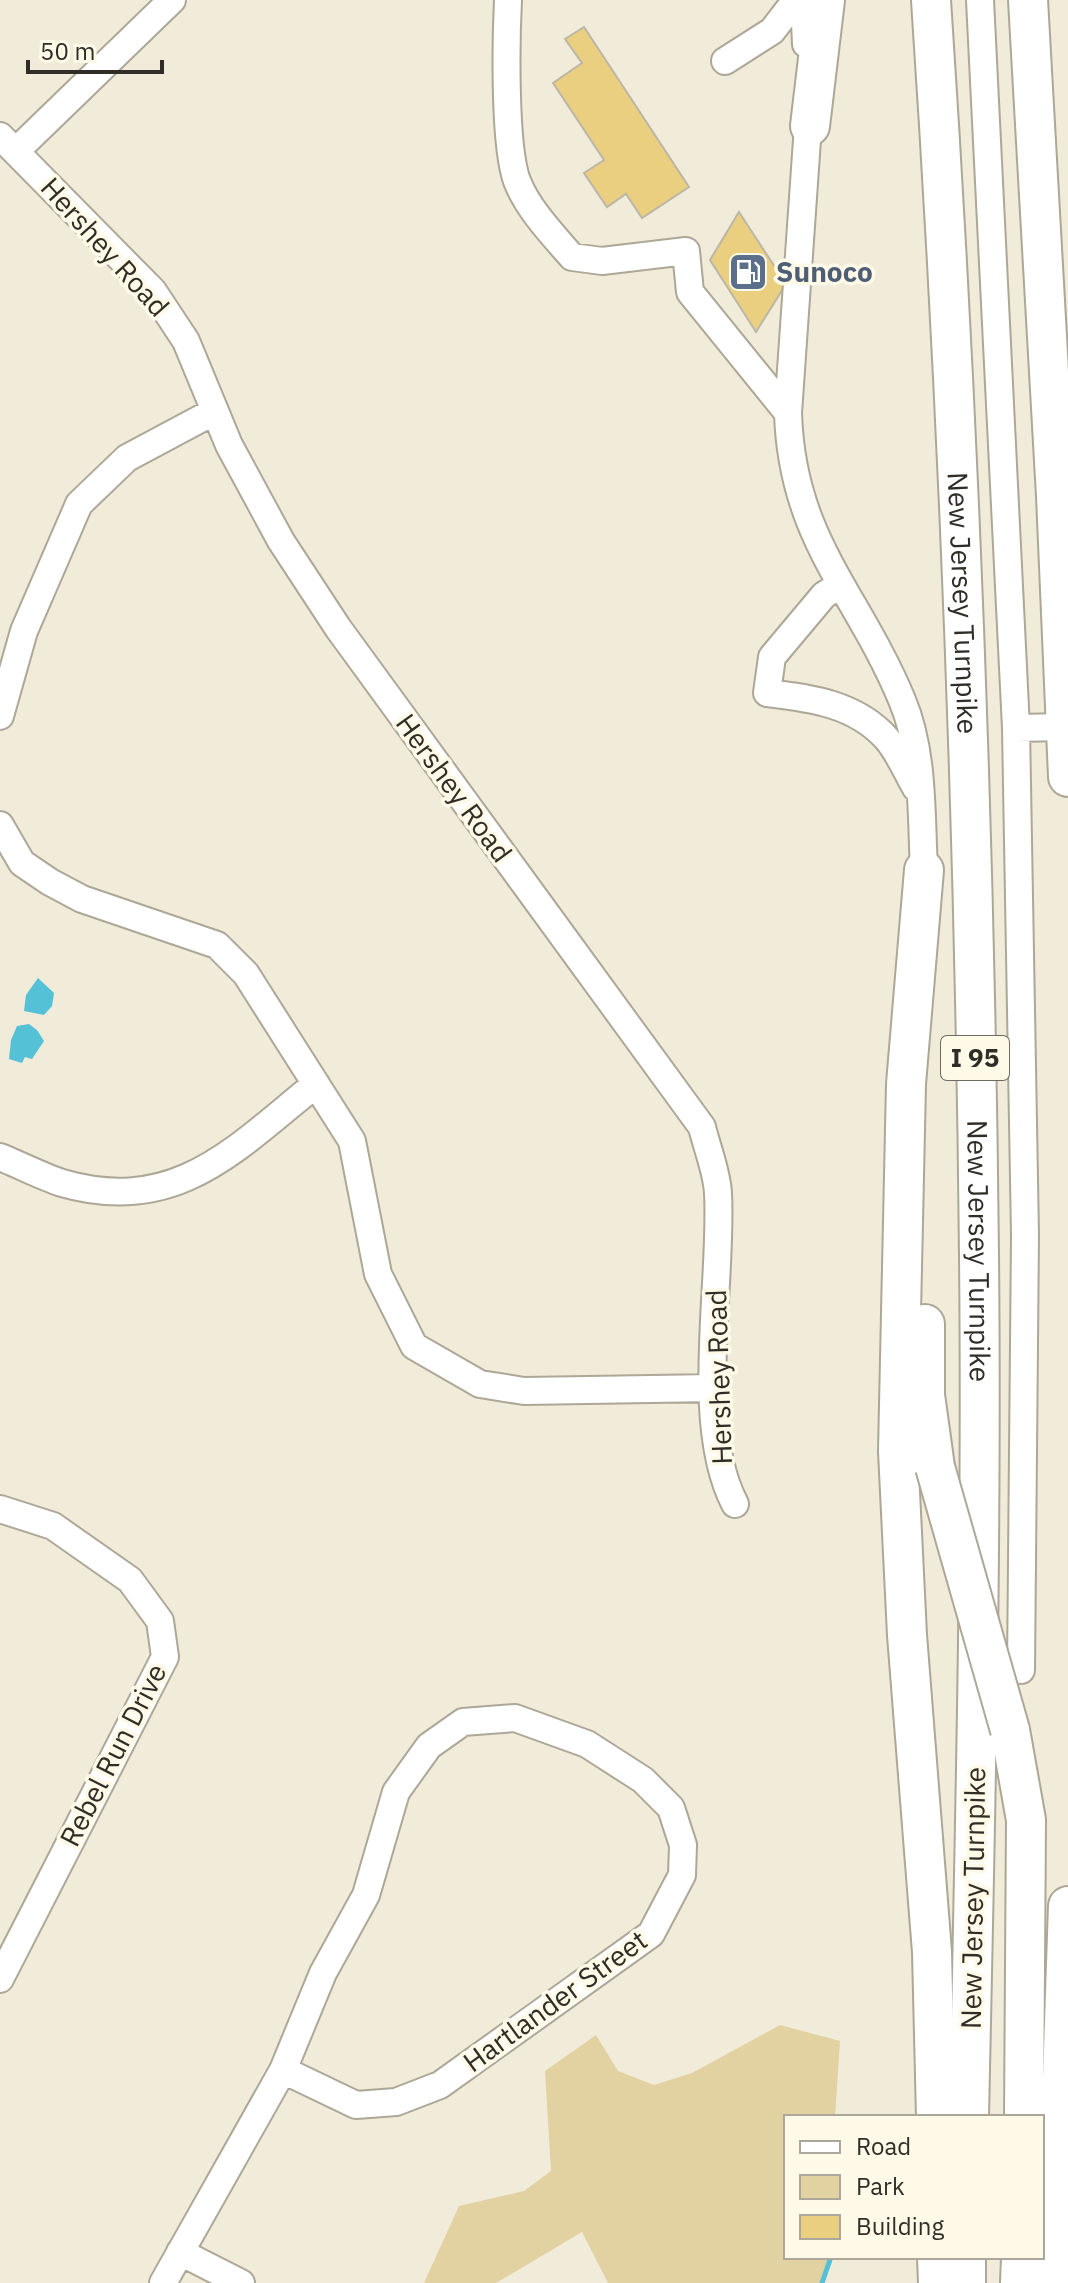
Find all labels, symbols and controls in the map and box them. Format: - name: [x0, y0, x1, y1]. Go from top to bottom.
- scale bar: [28, 24, 162, 74]
- text: 50 m: [40, 35, 95, 67]
- street label: Hershey Road: [33, 169, 178, 324]
- fuel station icon: Sunoco: [727, 251, 769, 293]
- place label: Sunoco: [776, 253, 873, 290]
- street label: New Jersey Turnpike: [940, 471, 987, 735]
- street label: Hershey Road: [388, 706, 521, 869]
- road number: I 95: [941, 1036, 1009, 1080]
- street label: New Jersey Turnpike: [959, 1120, 999, 1382]
- street label: Hershey Road: [697, 1289, 740, 1465]
- street label: Rebel Run Drive: [51, 1657, 174, 1852]
- street label: New Jersey Turnpike: [952, 1767, 993, 2029]
- street label: Hartlander Street: [455, 1921, 654, 2080]
- legend: [784, 2115, 1044, 2259]
- text: Road: [856, 2130, 911, 2162]
- text: Park: [856, 2170, 905, 2202]
- text: Building: [856, 2210, 944, 2242]

